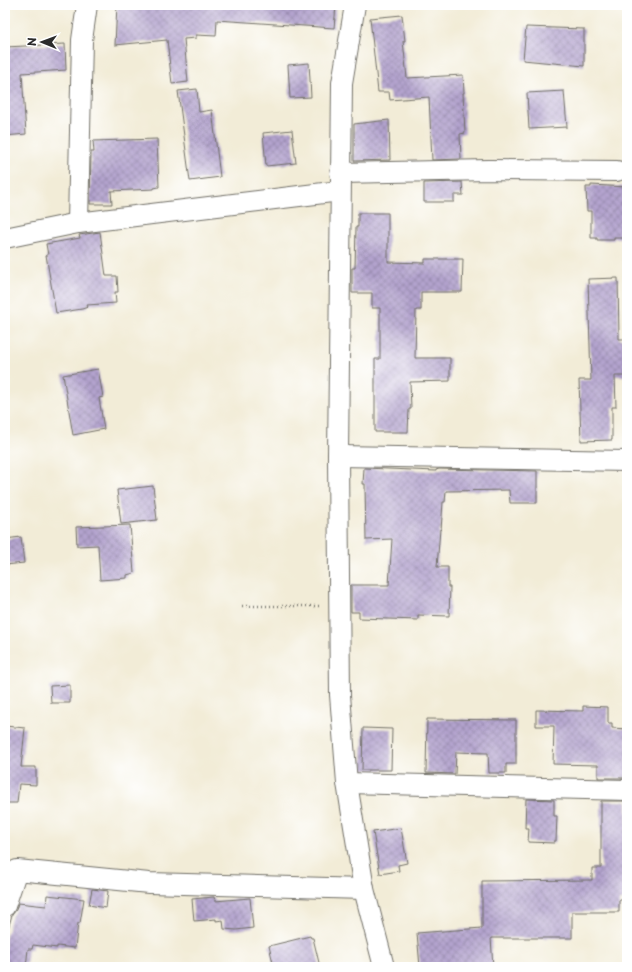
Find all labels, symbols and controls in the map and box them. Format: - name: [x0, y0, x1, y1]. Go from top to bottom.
- north arrow: [22, 22, 62, 62]
- text: N: [23, 37, 40, 46]

